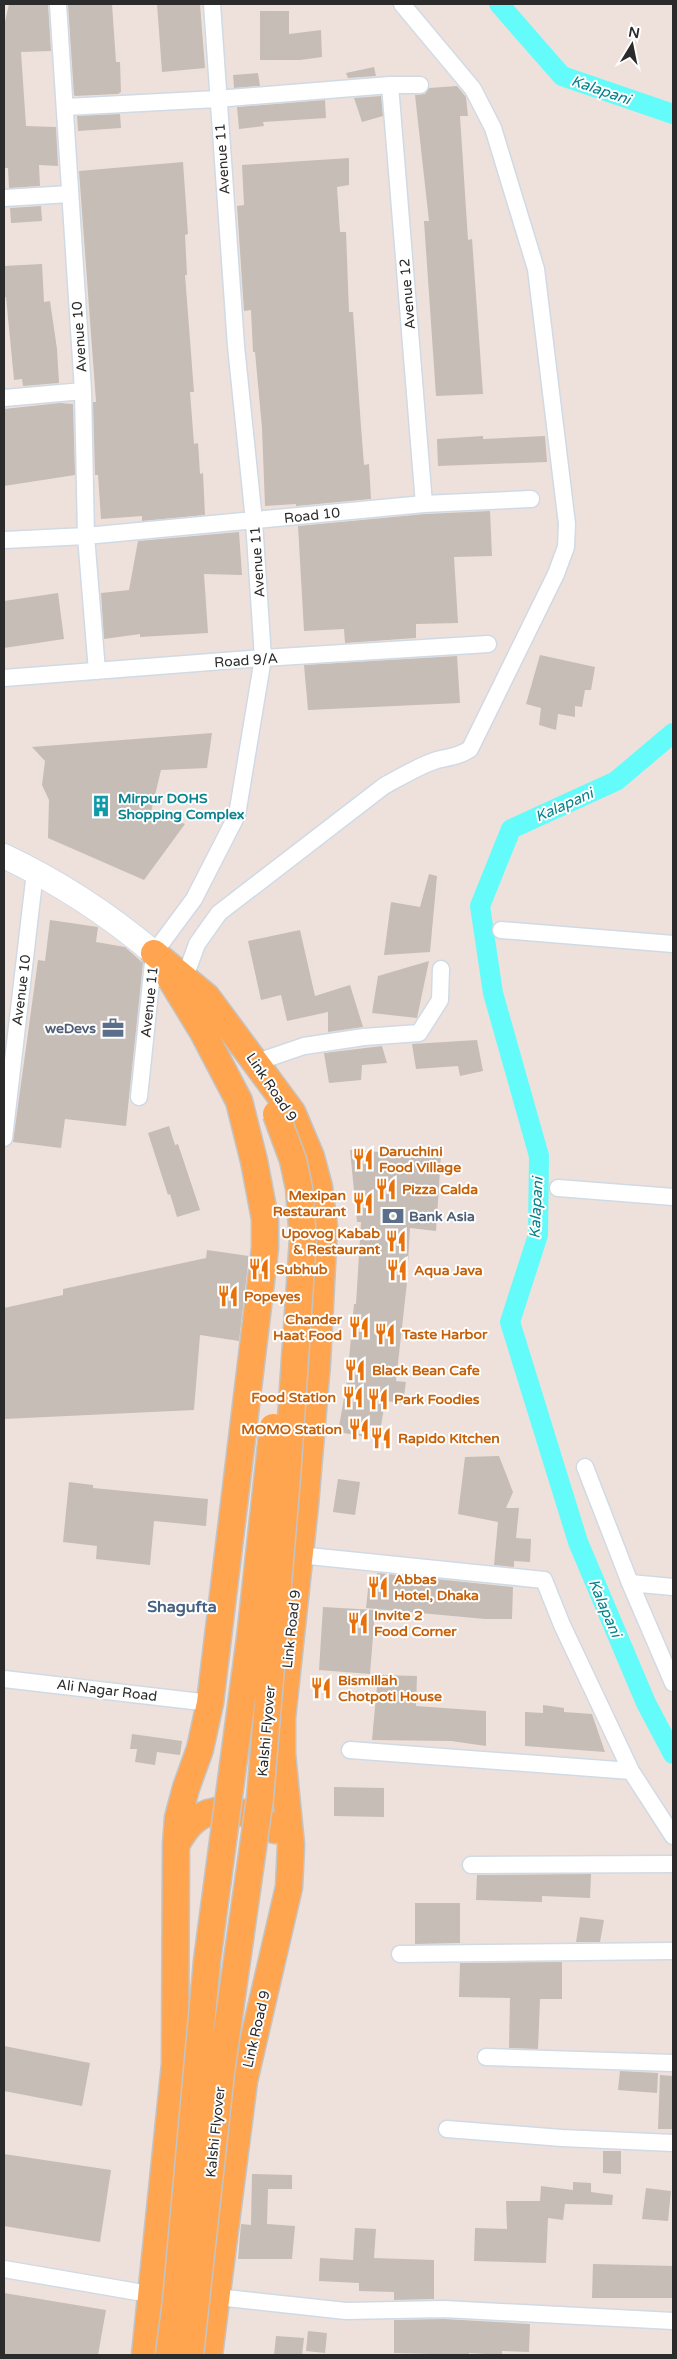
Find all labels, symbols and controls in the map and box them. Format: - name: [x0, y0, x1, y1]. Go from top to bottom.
- north arrow: [607, 20, 657, 70]
- text: N: [627, 23, 641, 42]
- water label: Kalapani: [569, 71, 635, 109]
- street label: Avenue 11: [212, 123, 233, 195]
- street label: Avenue 12: [396, 258, 419, 330]
- street label: Avenue 10: [69, 301, 90, 373]
- street label: Road 10: [283, 504, 341, 527]
- street label: Avenue 11: [247, 526, 268, 598]
- street label: Road 9/A: [214, 650, 278, 671]
- water label: Kalapani: [532, 783, 598, 826]
- place label: Mirpur DOHS Shopping Complex: [118, 790, 245, 823]
- building icon: Mirpur DOHS Shopping Complex: [88, 793, 114, 819]
- street label: Avenue 10: [9, 953, 34, 1027]
- street label: Avenue 11: [137, 966, 162, 1038]
- office icon: weDevs: [100, 1015, 126, 1041]
- place label: weDevs: [45, 1020, 96, 1037]
- street label: Link Road 9: [242, 1050, 301, 1125]
- place label: Daruchini Food Village: [379, 1143, 461, 1176]
- restaurant icon: Daruchini Food Village: [350, 1146, 376, 1172]
- water label: Kalapani: [525, 1175, 547, 1239]
- restaurant icon: Pizza Calda: [373, 1176, 399, 1202]
- place label: Pizza Calda: [402, 1181, 478, 1198]
- place label: Mexipan Restaurant: [273, 1187, 347, 1220]
- restaurant icon: Mexipan Restaurant: [350, 1190, 376, 1216]
- bank icon: Bank Asia: [380, 1203, 406, 1229]
- place label: Bank Asia: [409, 1208, 475, 1225]
- place label: Upovog Kabab & Restaurant: [281, 1225, 381, 1258]
- restaurant icon: Upovog Kabab & Restaurant: [383, 1228, 409, 1254]
- restaurant icon: Subhub: [246, 1256, 272, 1282]
- restaurant icon: Aqua Java: [384, 1257, 410, 1283]
- place label: Subhub: [276, 1261, 328, 1278]
- place label: Aqua Java: [414, 1262, 483, 1279]
- restaurant icon: Popeyes: [215, 1283, 241, 1309]
- place label: Popeyes: [244, 1288, 301, 1305]
- place label: Chander Haat Food: [273, 1311, 343, 1344]
- restaurant icon: Chander Haat Food: [346, 1314, 372, 1340]
- restaurant icon: Taste Harbor: [372, 1321, 398, 1347]
- place label: Taste Harbor: [401, 1326, 488, 1343]
- restaurant icon: Black Bean Cafe: [342, 1357, 368, 1383]
- place label: Black Bean Cafe: [372, 1362, 480, 1379]
- restaurant icon: Food Station: [340, 1384, 366, 1410]
- restaurant icon: Park Foodies: [365, 1386, 391, 1412]
- place label: Food Station: [251, 1389, 336, 1406]
- place label: Park Foodies: [394, 1391, 480, 1408]
- restaurant icon: MOMO Station: [346, 1416, 372, 1442]
- place label: MOMO Station: [241, 1421, 342, 1438]
- restaurant icon: Rapido Kitchen: [368, 1425, 394, 1451]
- place label: Rapido Kitchen: [398, 1430, 500, 1447]
- place label: Abbas Hotel, Dhaka: [394, 1571, 479, 1604]
- restaurant icon: Abbas Hotel, Dhaka: [365, 1574, 391, 1600]
- water label: Kalapani: [585, 1576, 626, 1642]
- street label: Link Road 9: [279, 1589, 304, 1669]
- district label: Shagufta: [147, 1597, 217, 1617]
- place label: Invite 2 Food Corner: [374, 1607, 457, 1640]
- restaurant icon: Invite 2 Food Corner: [345, 1610, 371, 1636]
- place label: Bismillah Chotpoti House: [338, 1672, 442, 1705]
- restaurant icon: Bismillah Chotpoti House: [308, 1675, 334, 1701]
- street label: Ali Nagar Road: [56, 1676, 158, 1705]
- street label: Kalshi Flyover: [254, 1684, 279, 1777]
- street label: Link Road 9: [239, 1989, 274, 2069]
- street label: Kalshi Flyover: [202, 2085, 229, 2178]

